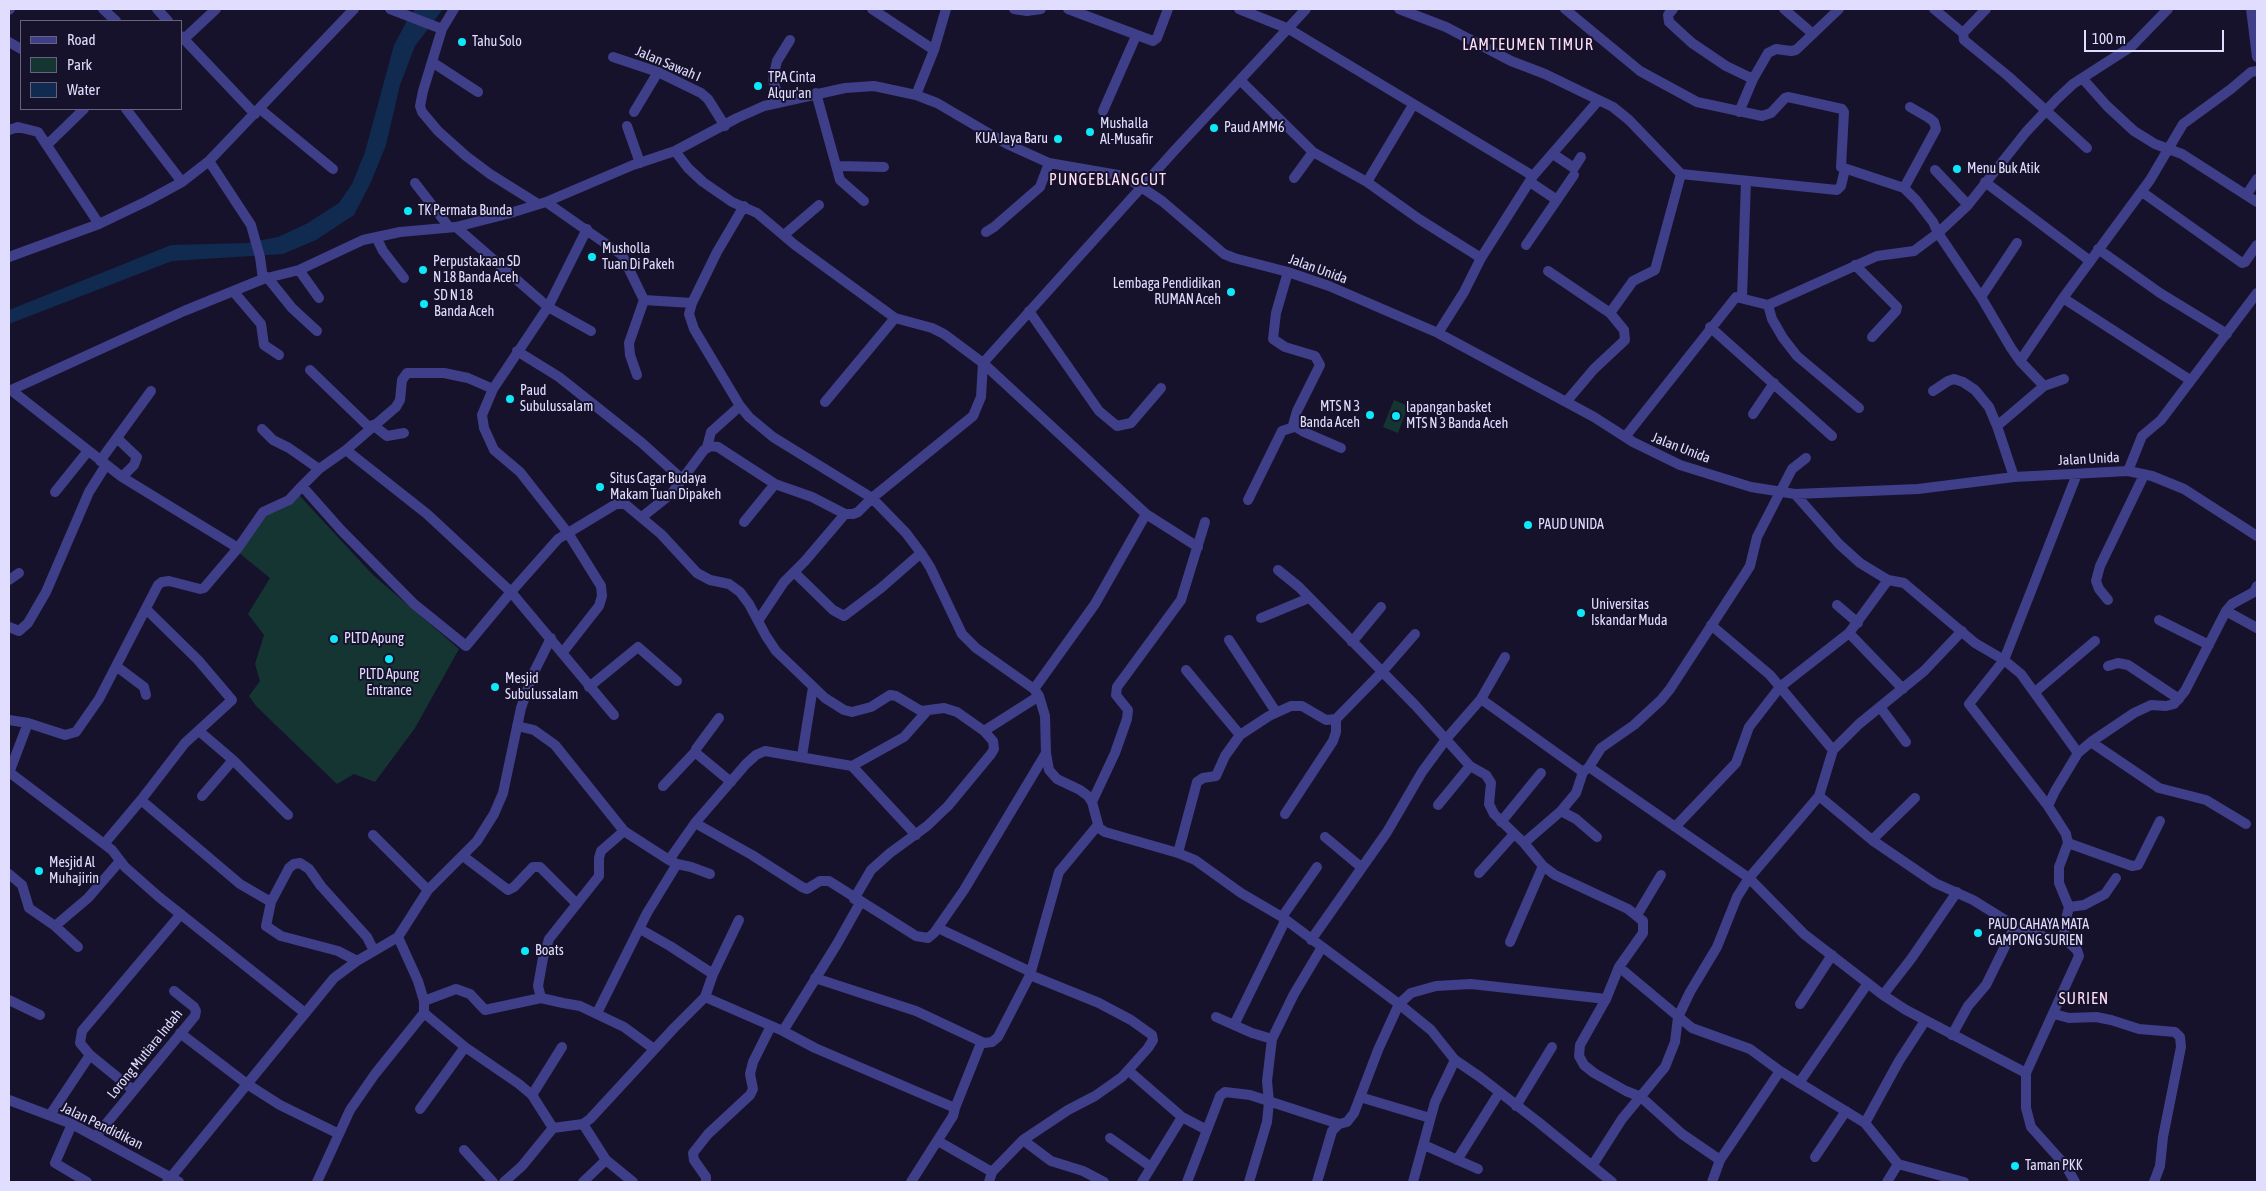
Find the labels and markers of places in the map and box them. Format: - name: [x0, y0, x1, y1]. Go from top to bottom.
- place label: Tahu Solo: [472, 34, 522, 50]
- marker: Tahu Solo: [456, 36, 468, 48]
- place label: TPA Cinta Alqur'an: [768, 70, 816, 102]
- marker: TPA Cinta Alqur'an: [752, 80, 764, 92]
- place label: Mushalla Al-Musafir: [1100, 116, 1153, 148]
- place label: Paud AMM6: [1224, 120, 1285, 136]
- marker: Paud AMM6: [1208, 122, 1220, 134]
- marker: Mushalla Al-Musafir: [1084, 126, 1096, 138]
- place label: KUA Jaya Baru: [975, 131, 1048, 147]
- marker: KUA Jaya Baru: [1052, 133, 1064, 145]
- place label: Menu Buk Atik: [1967, 161, 2040, 177]
- marker: Menu Buk Atik: [1951, 163, 1963, 175]
- place label: TK Permata Bunda: [418, 203, 513, 219]
- marker: TK Permata Bunda: [402, 205, 414, 217]
- place label: Musholla Tuan Di Pakeh: [602, 241, 675, 274]
- marker: Musholla Tuan Di Pakeh: [586, 251, 598, 263]
- place label: Perpustakaan SD N 18 Banda Aceh: [433, 254, 521, 286]
- marker: Perpustakaan SD N 18 Banda Aceh: [417, 264, 429, 276]
- place label: Lembaga Pendidikan RUMAN Aceh: [1113, 276, 1221, 308]
- marker: Lembaga Pendidikan RUMAN Aceh: [1225, 286, 1237, 298]
- place label: SD N 18 Banda Aceh: [434, 288, 494, 321]
- marker: SD N 18 Banda Aceh: [418, 298, 430, 310]
- place label: Paud Subulussalam: [520, 383, 593, 416]
- marker: Paud Subulussalam: [504, 393, 516, 405]
- place label: MTS N 3 Banda Aceh: [1300, 399, 1360, 432]
- place label: lapangan basket MTS N 3 Banda Aceh: [1406, 400, 1508, 432]
- marker: MTS N 3 Banda Aceh: [1364, 409, 1376, 421]
- marker: lapangan basket MTS N 3 Banda Aceh: [1390, 410, 1402, 422]
- place label: Situs Cagar Budaya Makam Tuan Dipakeh: [610, 471, 721, 504]
- marker: Situs Cagar Budaya Makam Tuan Dipakeh: [594, 481, 606, 493]
- place label: PAUD UNIDA: [1538, 517, 1604, 533]
- marker: PAUD UNIDA: [1522, 519, 1534, 531]
- place label: Universitas Iskandar Muda: [1591, 597, 1667, 630]
- marker: Universitas Iskandar Muda: [1575, 607, 1587, 619]
- place label: PLTD Apung: [344, 631, 404, 647]
- marker: PLTD Apung: [328, 633, 340, 645]
- marker: PLTD Apung Entrance: [383, 653, 395, 665]
- place label: PLTD Apung Entrance: [359, 667, 419, 700]
- place label: Mesjid Subulussalam: [505, 671, 578, 704]
- marker: Mesjid Subulussalam: [489, 681, 501, 693]
- place label: Mesjid Al Muhajirin: [49, 855, 99, 888]
- marker: Mesjid Al Muhajirin: [33, 865, 45, 877]
- place label: PAUD CAHAYA MATA GAMPONG SURIEN: [1988, 917, 2089, 950]
- marker: PAUD CAHAYA MATA GAMPONG SURIEN: [1972, 927, 1984, 939]
- place label: Boats: [535, 943, 564, 959]
- marker: Boats: [519, 945, 531, 957]
- place label: Taman PKK: [2025, 1158, 2083, 1174]
- marker: Taman PKK: [2009, 1160, 2021, 1172]

